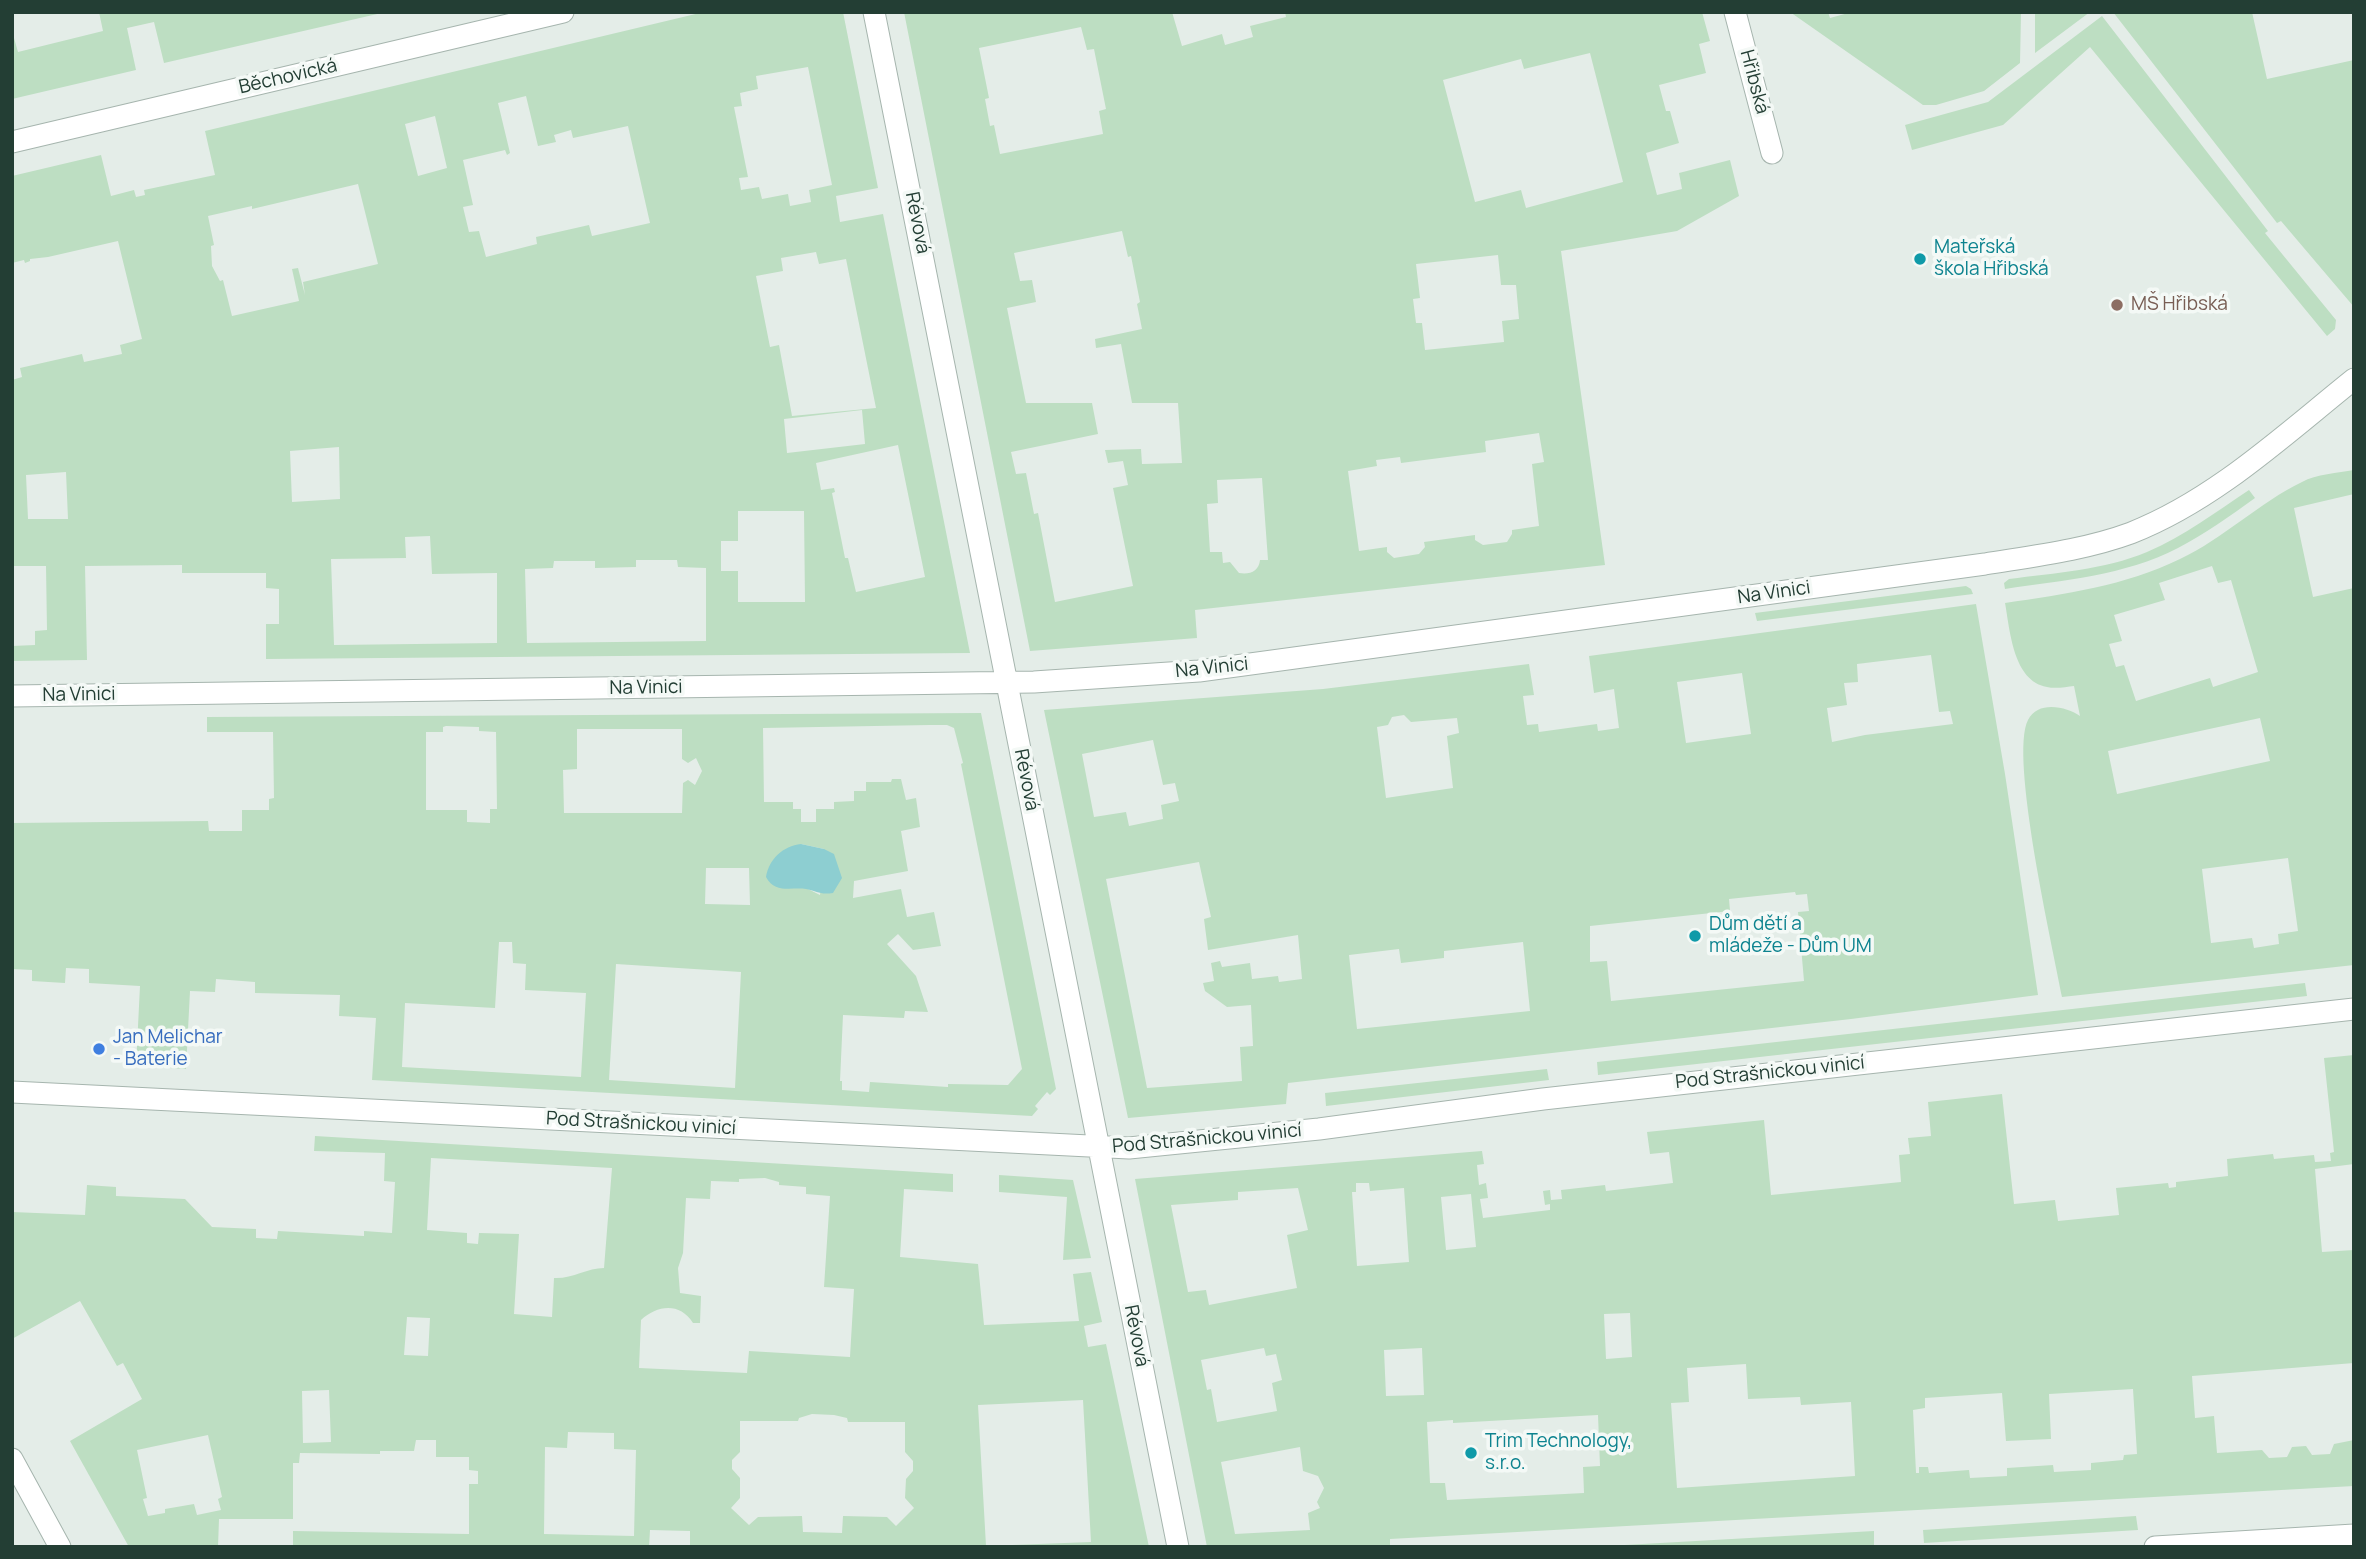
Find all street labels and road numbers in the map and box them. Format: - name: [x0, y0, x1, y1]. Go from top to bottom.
- street label: Hřibská: [1735, 47, 1773, 117]
- street label: Běchovická: [237, 55, 339, 99]
- street label: Révová: [900, 190, 934, 256]
- street label: Na Vinici: [1736, 577, 1812, 609]
- street label: Na Vinici: [1174, 653, 1250, 683]
- street label: Na Vinici: [609, 676, 683, 700]
- street label: Na Vinici: [42, 683, 116, 707]
- street label: Révová: [1009, 747, 1043, 813]
- street label: Pod Strašnickou vinicí: [1674, 1052, 1866, 1094]
- street label: Pod Strašnickou vinicí: [545, 1108, 737, 1140]
- street label: Pod Strašnickou vinicí: [1111, 1119, 1303, 1159]
- street label: Révová: [1119, 1303, 1153, 1369]

